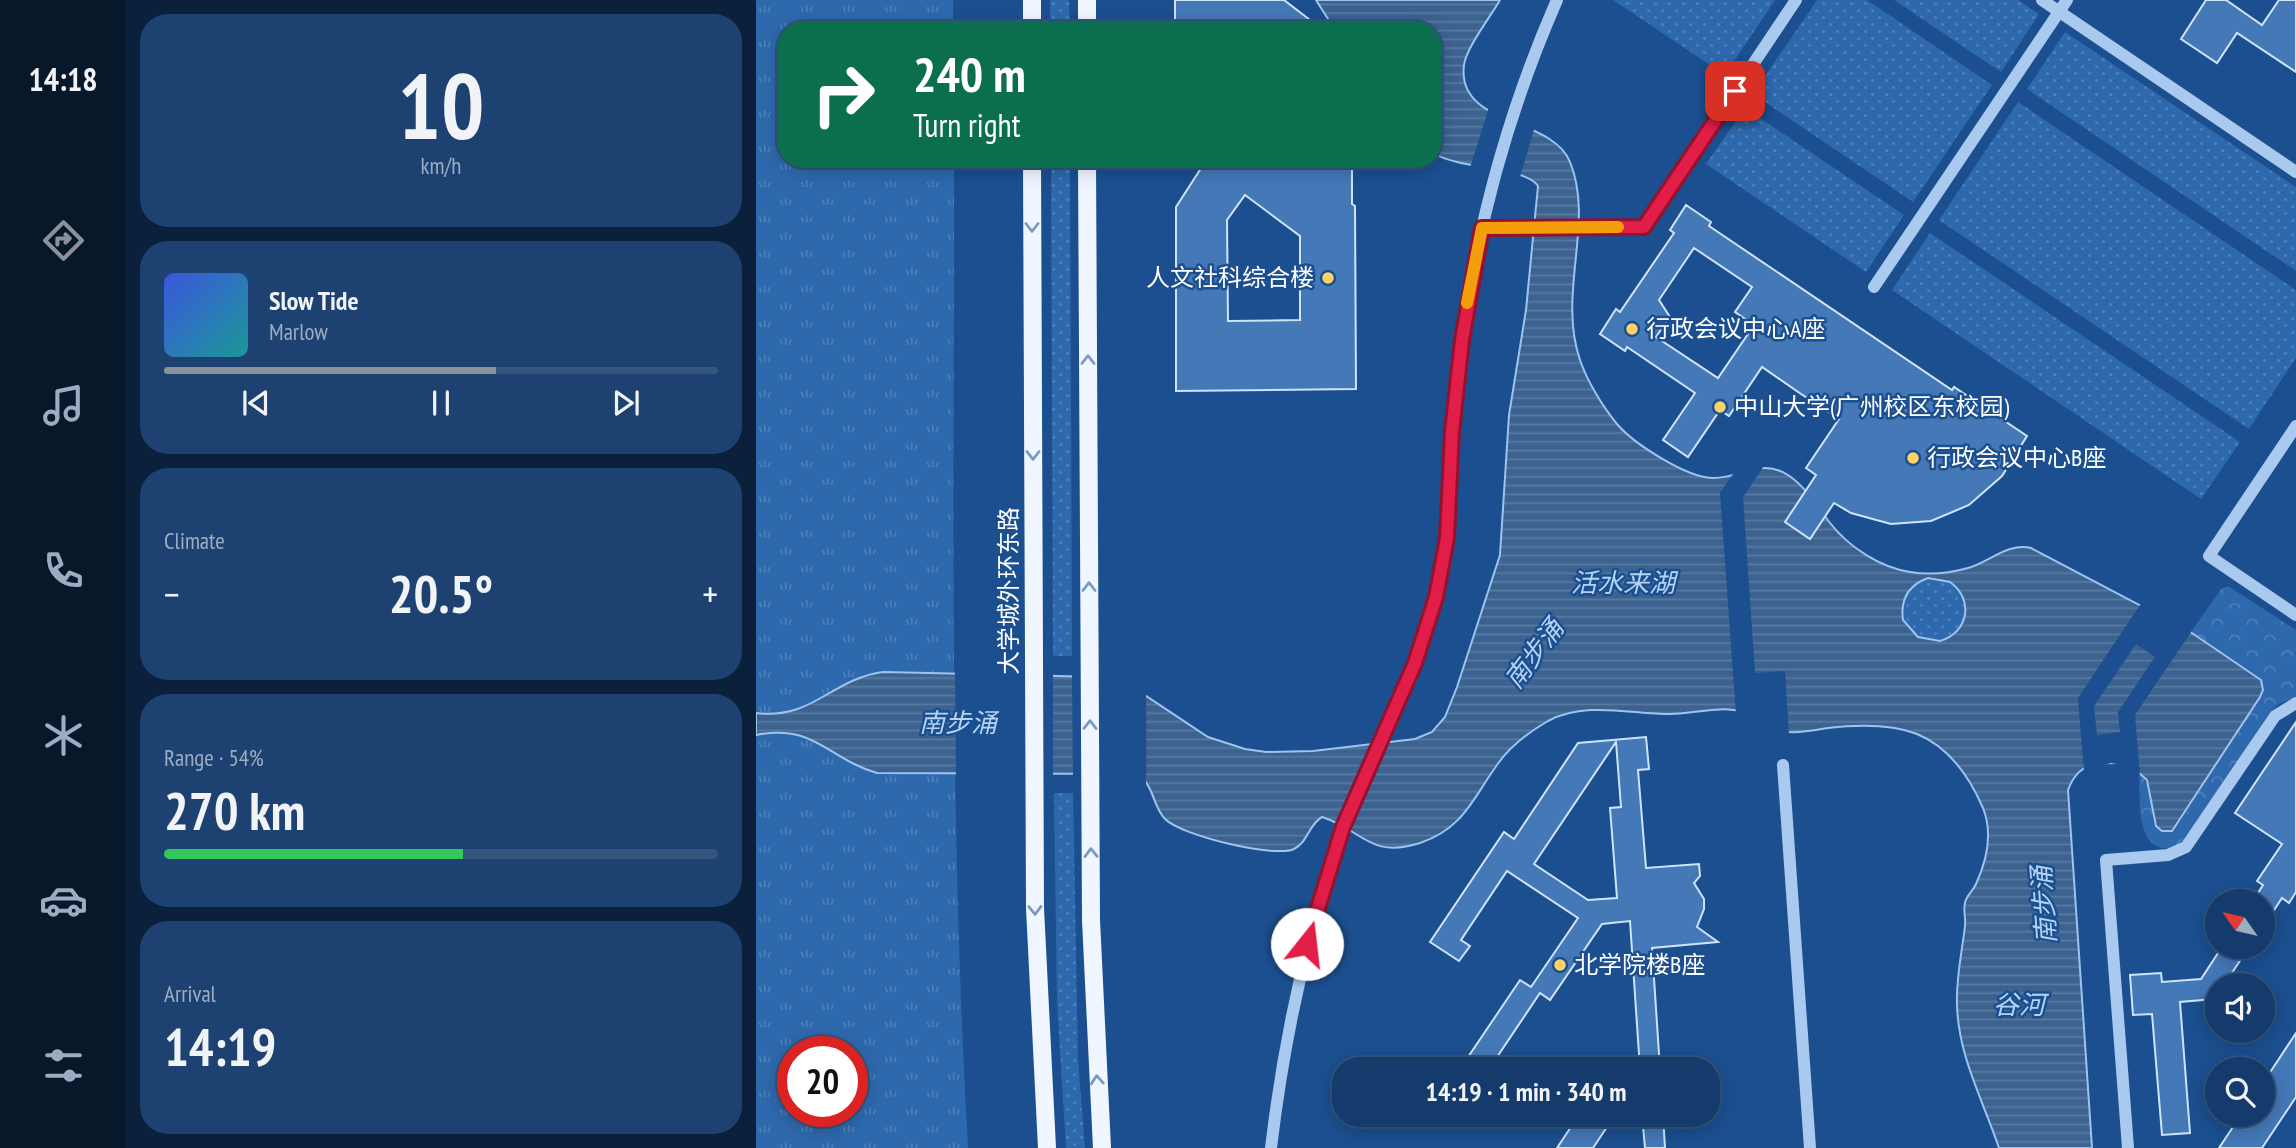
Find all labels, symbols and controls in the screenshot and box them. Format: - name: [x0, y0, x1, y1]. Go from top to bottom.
- text: 240 m: [913, 42, 1026, 106]
- text: 10: [398, 46, 485, 164]
- icon: right: [798, 49, 889, 140]
- text: 14:18: [28, 58, 98, 100]
- pin: [1705, 61, 1765, 121]
- icon: arrive: [1716, 72, 1754, 110]
- text: Turn right: [913, 104, 1021, 146]
- text: km/h: [421, 151, 461, 180]
- icon: directions: [39, 216, 88, 265]
- one-way arrow: [1025, 222, 1040, 233]
- place label: 人文社科综合楼: [1146, 262, 1314, 293]
- marker: 人文社科综合楼: [1320, 270, 1336, 286]
- text: Slow Tide: [269, 284, 359, 317]
- place label: 行政会议中心A座: [1646, 313, 1825, 344]
- text: Marlow: [269, 317, 328, 346]
- marker: 行政会议中心A座: [1624, 321, 1640, 337]
- one-way arrow: [1080, 354, 1096, 365]
- icon: music: [39, 381, 88, 430]
- icon: previous: [237, 384, 275, 422]
- icon: pause: [422, 384, 460, 422]
- icon: next: [607, 384, 645, 422]
- place label: 中山大学(广州校区东校园): [1734, 391, 2010, 422]
- marker: 中山大学(广州校区东校园): [1712, 399, 1728, 415]
- place label: 行政会议中心B座: [1927, 442, 2106, 473]
- one-way arrow: [1025, 450, 1041, 461]
- marker: 行政会议中心B座: [1905, 450, 1921, 466]
- street label: 大学城外环东路: [993, 507, 1024, 675]
- text: Climate: [164, 526, 225, 555]
- icon: phone: [39, 546, 88, 595]
- text: 20.5°: [389, 560, 493, 627]
- water label: 活水来湖: [1571, 566, 1679, 599]
- text: −: [164, 569, 180, 618]
- text: +: [702, 569, 718, 618]
- one-way arrow: [1081, 582, 1097, 592]
- water label: 南步涌: [1497, 610, 1572, 695]
- water label: 南步涌: [919, 706, 1000, 739]
- icon: climate: [39, 711, 88, 760]
- one-way arrow: [1082, 719, 1098, 729]
- text: Range · 54%: [164, 743, 264, 772]
- text: 270 km: [164, 777, 305, 844]
- one-way arrow: [1083, 847, 1098, 858]
- water label: 南步涌: [2024, 862, 2063, 945]
- icon: car: [39, 876, 88, 925]
- north arrow: [2205, 889, 2275, 959]
- map controls: [2205, 889, 2275, 1127]
- one-way arrow: [1028, 905, 1043, 916]
- position arrow: [1270, 907, 1344, 981]
- place label: 北学院楼B座: [1574, 949, 1705, 980]
- marker: 北学院楼B座: [1552, 957, 1568, 973]
- button: sound: [2205, 973, 2275, 1043]
- text: Arrival: [164, 979, 216, 1008]
- water label: 谷河: [1993, 988, 2050, 1021]
- text: 14:19: [164, 1013, 276, 1080]
- speed limit sign: 20: [777, 1036, 868, 1127]
- icon: filters: [39, 1041, 88, 1090]
- button: search: [2205, 1057, 2275, 1127]
- one-way arrow: [1090, 1074, 1105, 1085]
- text: 14:19 · 1 min · 340 m: [1426, 1075, 1626, 1108]

